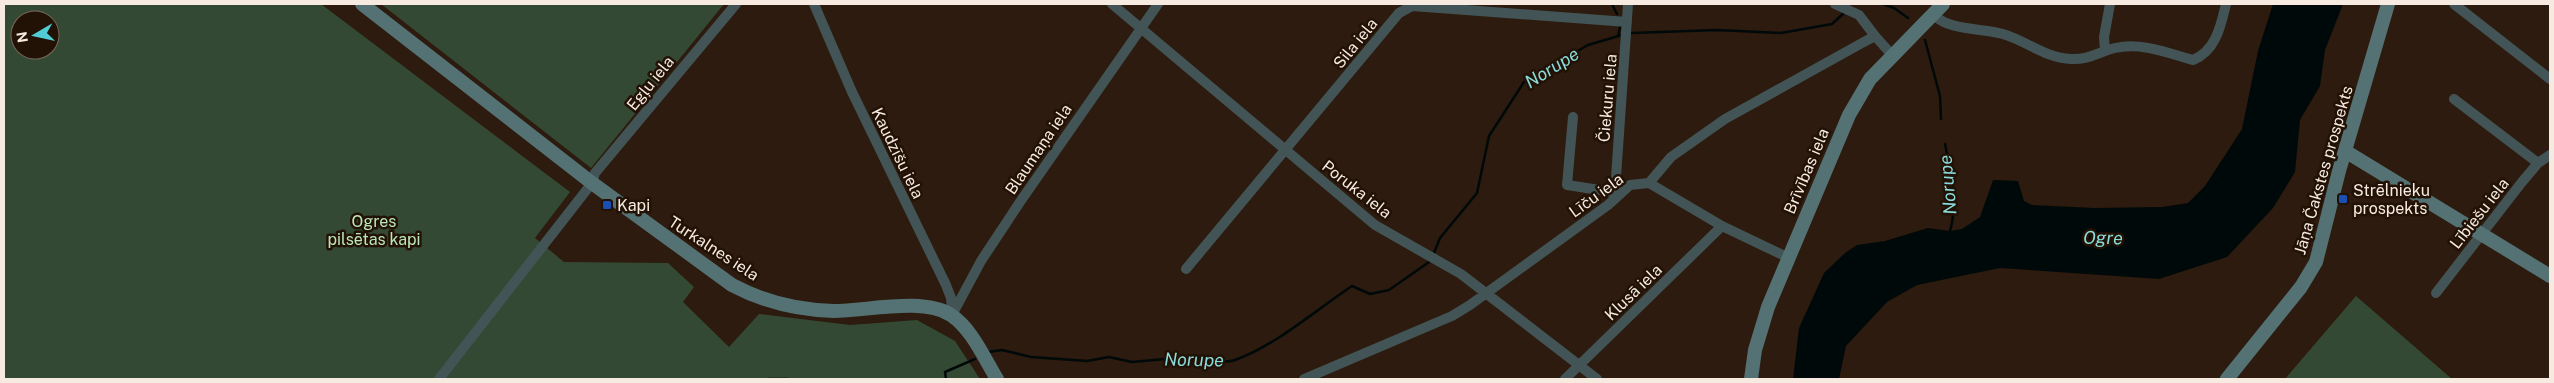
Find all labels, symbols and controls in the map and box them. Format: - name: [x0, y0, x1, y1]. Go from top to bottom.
- north arrow: [10, 10, 60, 60]
- street label: Sila iela: [1329, 14, 1381, 72]
- text: N: [13, 30, 31, 44]
- water label: Norupe: [1521, 43, 1583, 92]
- street label: Egļu iela: [623, 52, 678, 114]
- street label: Čiekuru iela: [1593, 53, 1621, 143]
- street label: Jāņa Čakstes prospekts: [2289, 83, 2357, 257]
- street label: Blaumaņa iela: [1001, 100, 1076, 198]
- street label: Kaudzīšu iela: [867, 105, 928, 202]
- street label: Brīvības iela: [1780, 126, 1833, 217]
- water label: Norupe: [1934, 154, 1961, 216]
- street label: Poruka iela: [1318, 156, 1395, 222]
- street label: Līču iela: [1566, 169, 1627, 221]
- street label: Lībiešu iela: [2446, 174, 2513, 252]
- place label: Strēlnieku prospekts: [2353, 181, 2430, 218]
- marker: Strēlnieku prospekts: [2337, 193, 2349, 205]
- place label: Kapi: [617, 196, 650, 215]
- marker: Kapi: [601, 199, 613, 211]
- park label: Ogres pilsētas kapi: [328, 212, 420, 249]
- street label: Turkalnes iela: [665, 212, 762, 285]
- water label: Ogre: [2083, 227, 2123, 248]
- street label: Klusā iela: [1601, 260, 1666, 324]
- water label: Norupe: [1164, 348, 1224, 371]

